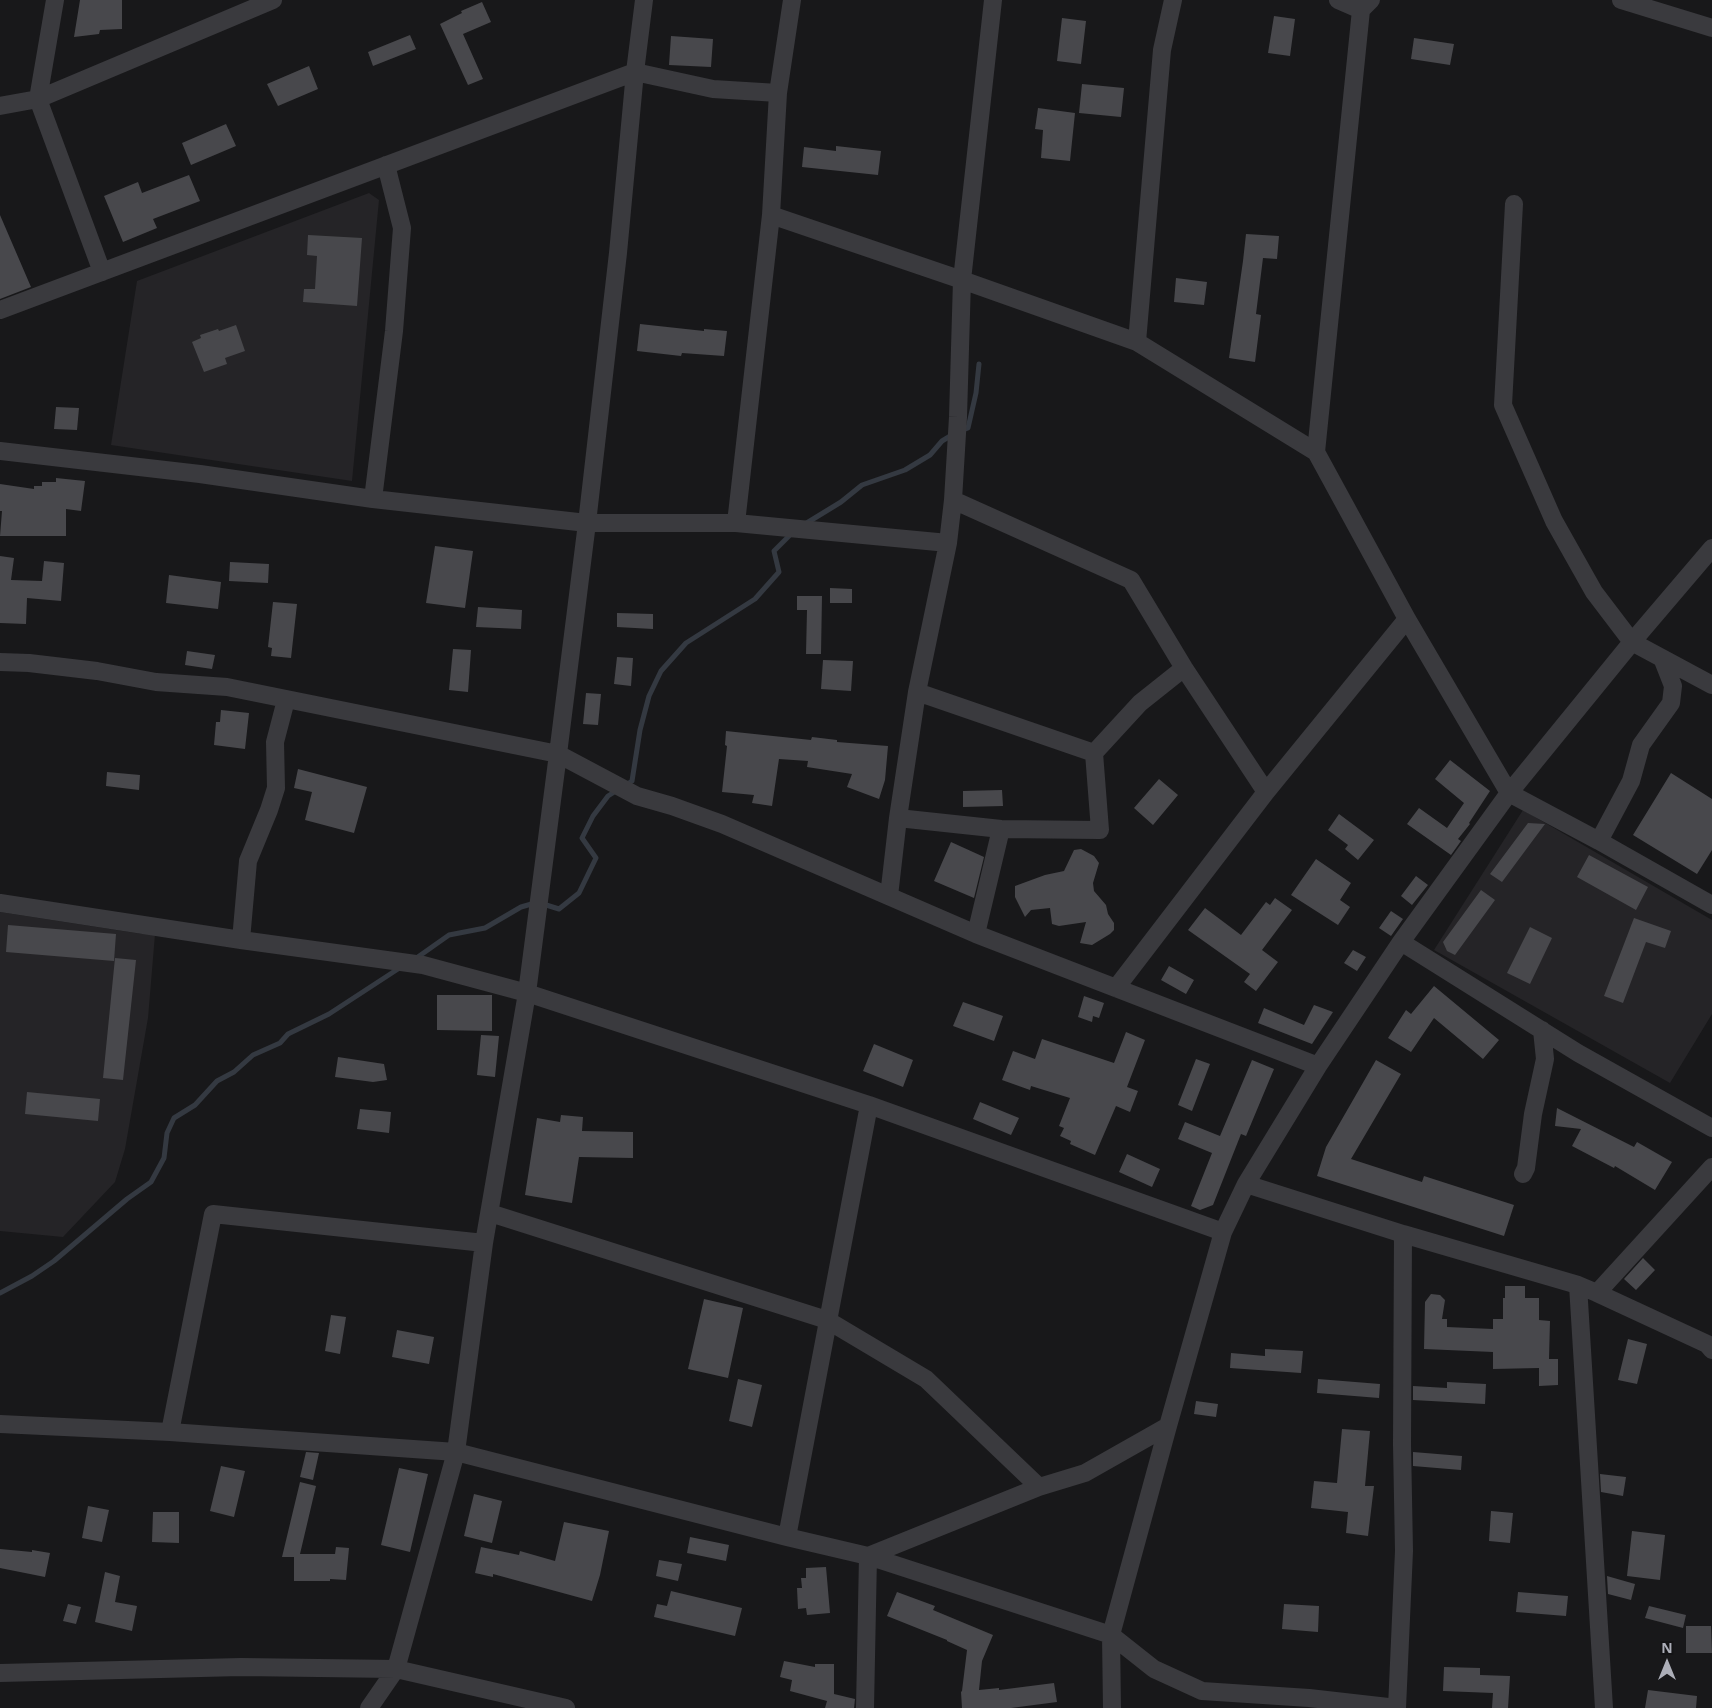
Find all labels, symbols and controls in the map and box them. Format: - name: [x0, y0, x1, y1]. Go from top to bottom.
- north arrow: [1642, 1638, 1692, 1688]
- text: N: [1661, 1638, 1673, 1657]

